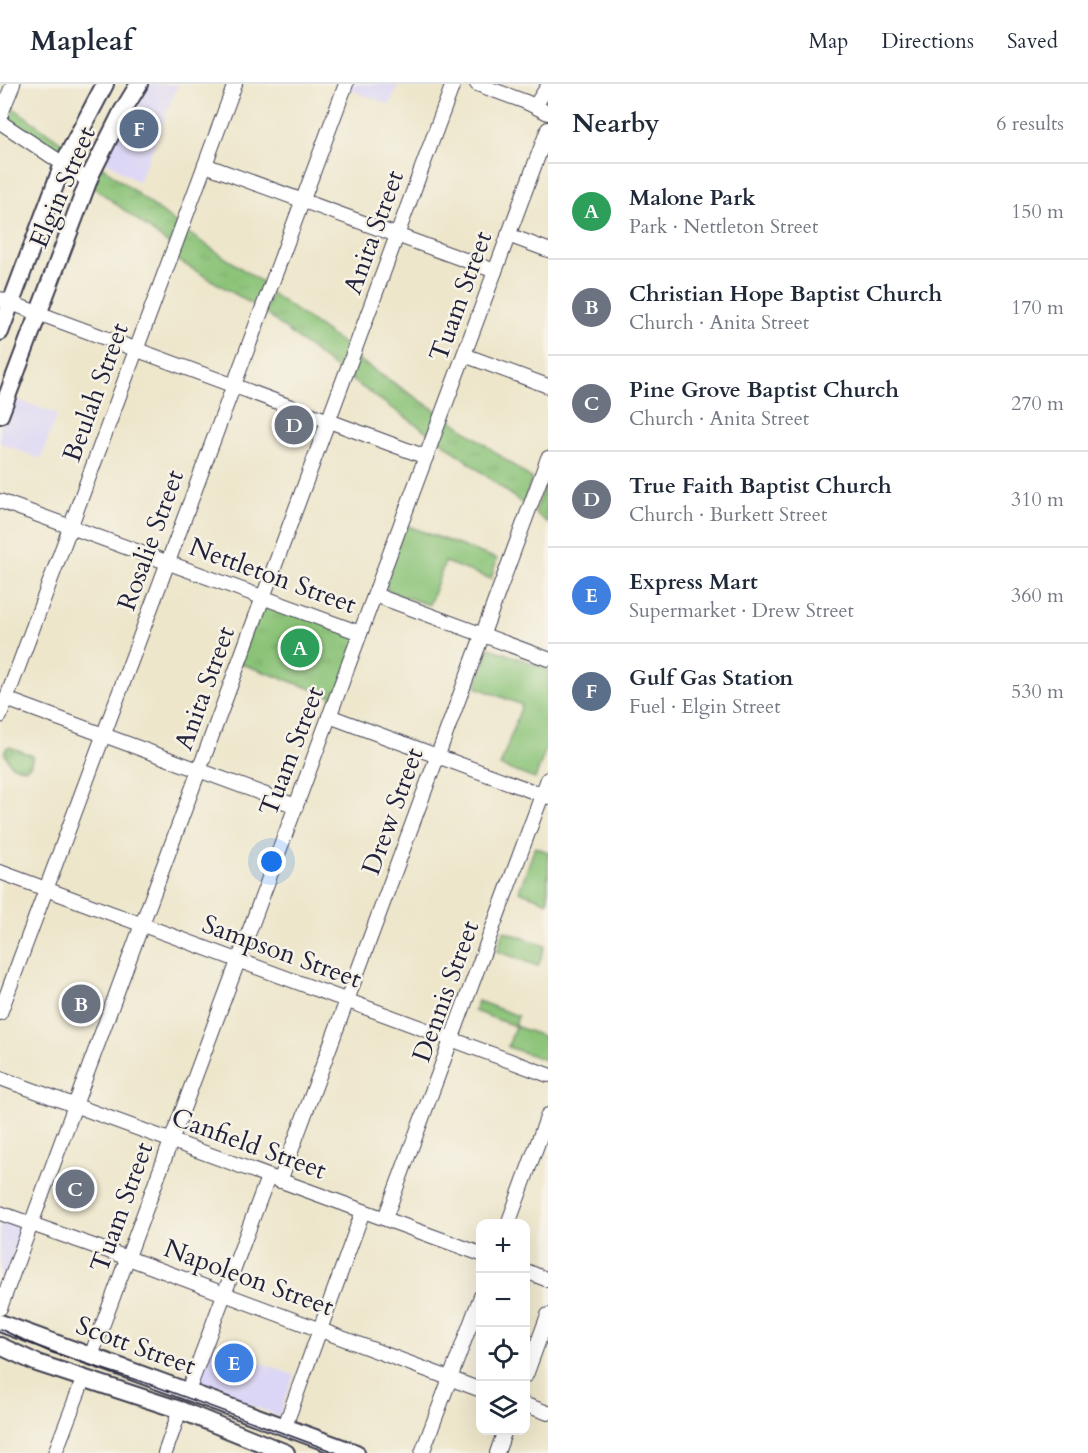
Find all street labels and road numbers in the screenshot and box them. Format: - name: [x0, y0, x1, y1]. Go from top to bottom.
- street label: Elgin Street: [21, 121, 104, 253]
- street label: Anita Street: [335, 165, 412, 299]
- street label: Tuam Street: [421, 226, 500, 366]
- street label: Beulah Street: [54, 318, 137, 466]
- street label: Rosalie Street: [109, 465, 192, 615]
- street label: Nettleton Street: [184, 529, 361, 622]
- street label: Anita Street: [166, 621, 243, 755]
- street label: Tuam Street: [251, 681, 332, 821]
- street label: Drew Street: [353, 743, 432, 880]
- street label: Sampson Street: [197, 906, 366, 996]
- street label: Dennis Street: [404, 916, 487, 1067]
- street label: Canfield Street: [167, 1099, 331, 1188]
- street label: Tuam Street: [82, 1137, 161, 1277]
- street label: Napoleon Street: [159, 1231, 338, 1324]
- street label: Scott Street: [71, 1308, 201, 1383]

